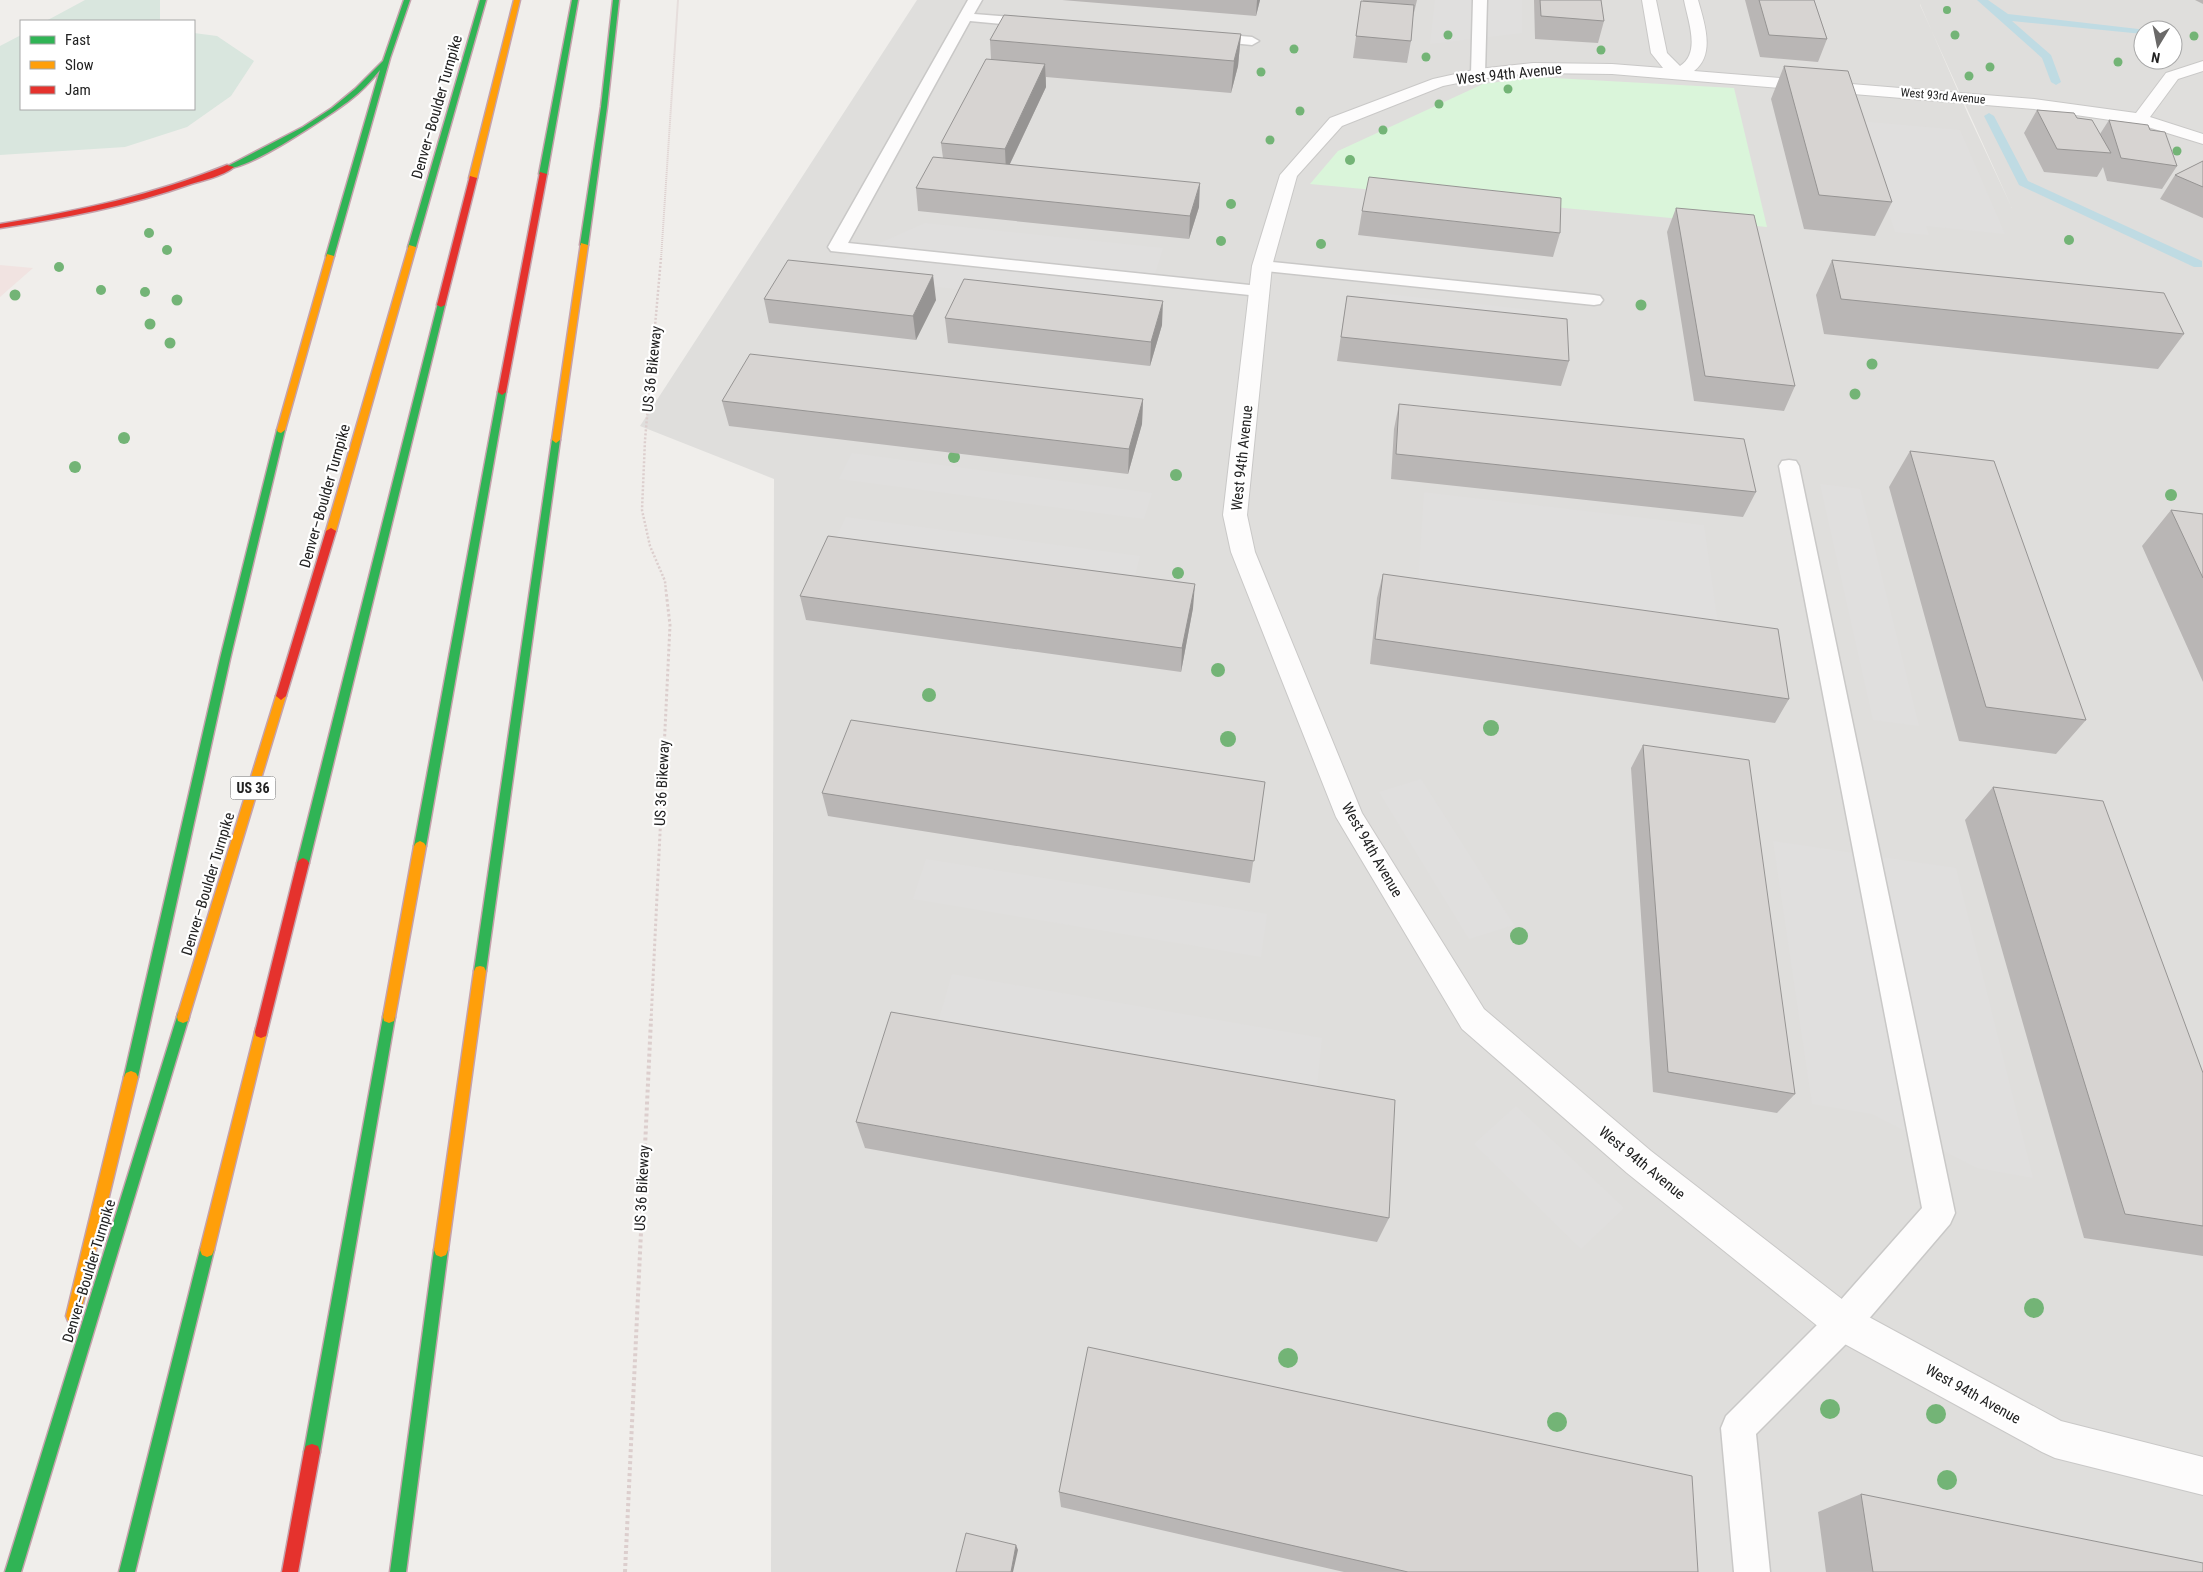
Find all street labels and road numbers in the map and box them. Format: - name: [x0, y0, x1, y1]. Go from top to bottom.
- street label: Denver–Boulder Turnpike: [408, 33, 466, 181]
- street label: West 94th Avenue: [1455, 60, 1563, 88]
- street label: West 93rd Avenue: [1900, 85, 1986, 107]
- street label: US 36 Bikeway: [639, 325, 665, 413]
- street label: West 94th Avenue: [1228, 404, 1256, 512]
- street label: Denver–Boulder Turnpike: [296, 422, 354, 570]
- street label: US 36 Bikeway: [651, 739, 673, 827]
- road number: US 36: [230, 776, 276, 800]
- street label: West 94th Avenue: [1338, 800, 1406, 900]
- street label: Denver–Boulder Turnpike: [178, 810, 238, 958]
- street label: West 94th Avenue: [1595, 1123, 1689, 1203]
- street label: US 36 Bikeway: [631, 1144, 653, 1232]
- street label: Denver–Boulder Turnpike: [59, 1197, 119, 1345]
- street label: West 94th Avenue: [1922, 1360, 2024, 1428]

